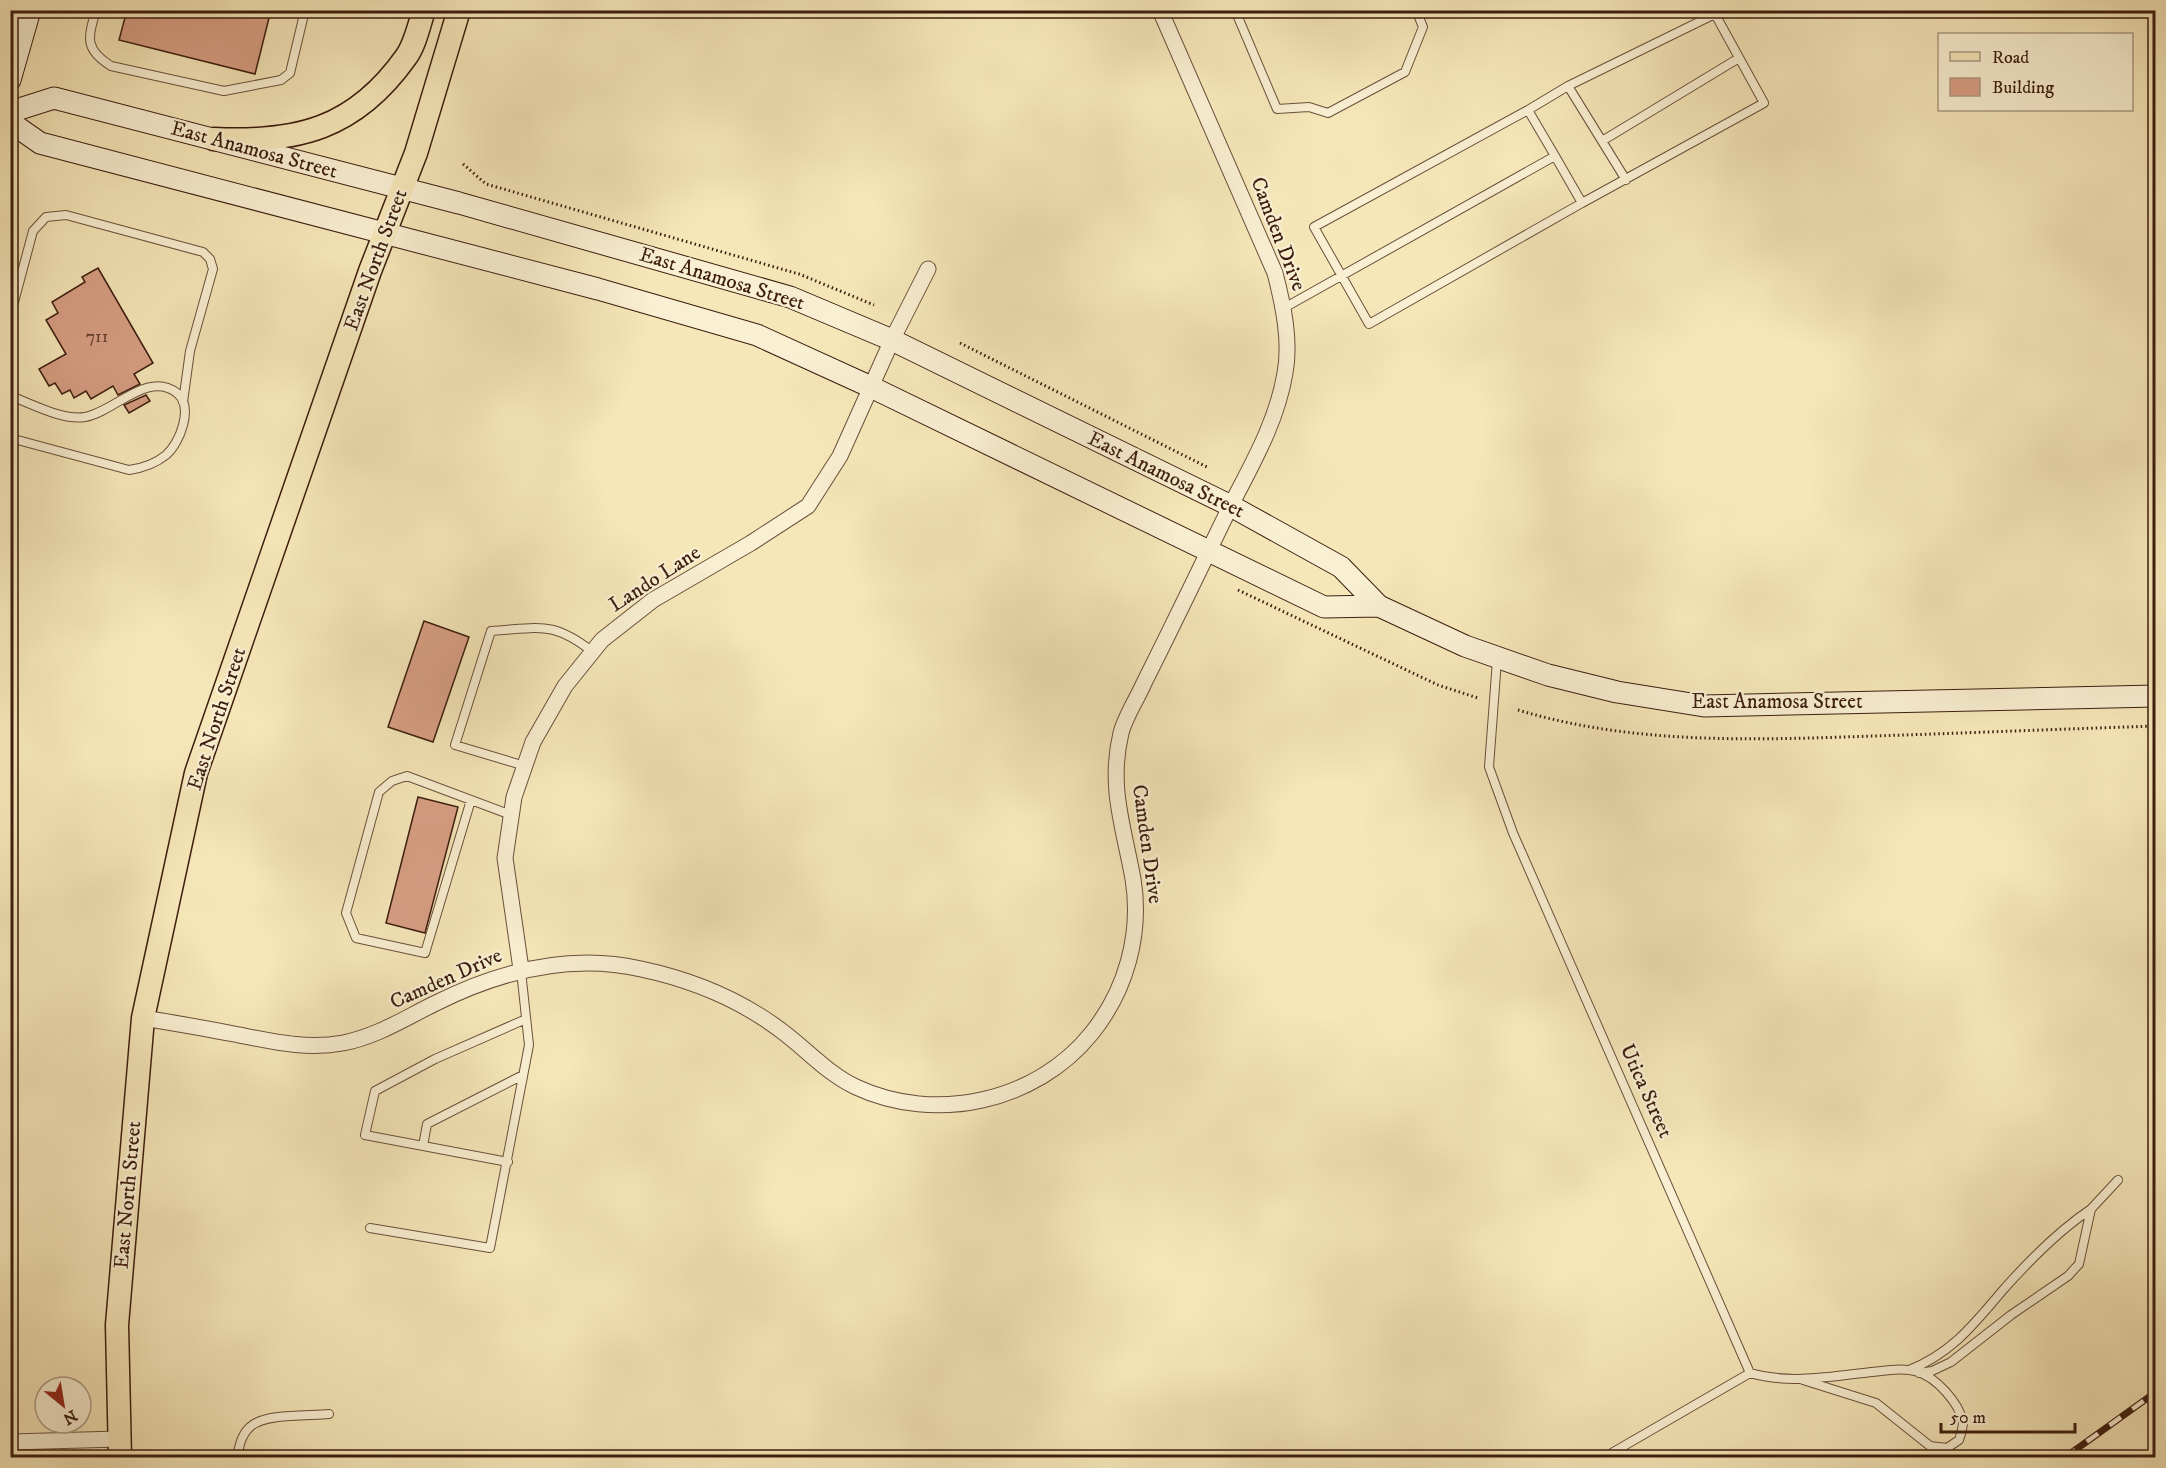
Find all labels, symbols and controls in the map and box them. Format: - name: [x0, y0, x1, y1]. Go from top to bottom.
- legend: [1938, 33, 2133, 111]
- text: Road: [1992, 47, 2029, 69]
- text: Building: [1992, 77, 2054, 99]
- street label: East Anamosa Street: [168, 115, 340, 185]
- street label: Camden Drive: [1244, 173, 1312, 295]
- street label: East North Street: [338, 185, 414, 334]
- street label: East Anamosa Street: [636, 242, 808, 317]
- house number: 711: [86, 326, 108, 348]
- street label: East Anamosa Street: [1083, 426, 1249, 524]
- street label: Lando Lane: [604, 540, 706, 618]
- street label: East North Street: [182, 644, 252, 794]
- street label: East Anamosa Street: [1691, 689, 1863, 715]
- street label: Camden Drive: [1126, 783, 1168, 906]
- street label: Camden Drive: [386, 943, 506, 1015]
- street label: Utica Street: [1614, 1040, 1678, 1142]
- street label: East North Street: [109, 1120, 147, 1270]
- north arrow: [33, 1375, 93, 1435]
- scale bar: [1941, 1396, 2074, 1434]
- text: N: [59, 1405, 81, 1429]
- text: 50 m: [1950, 1407, 1986, 1429]

